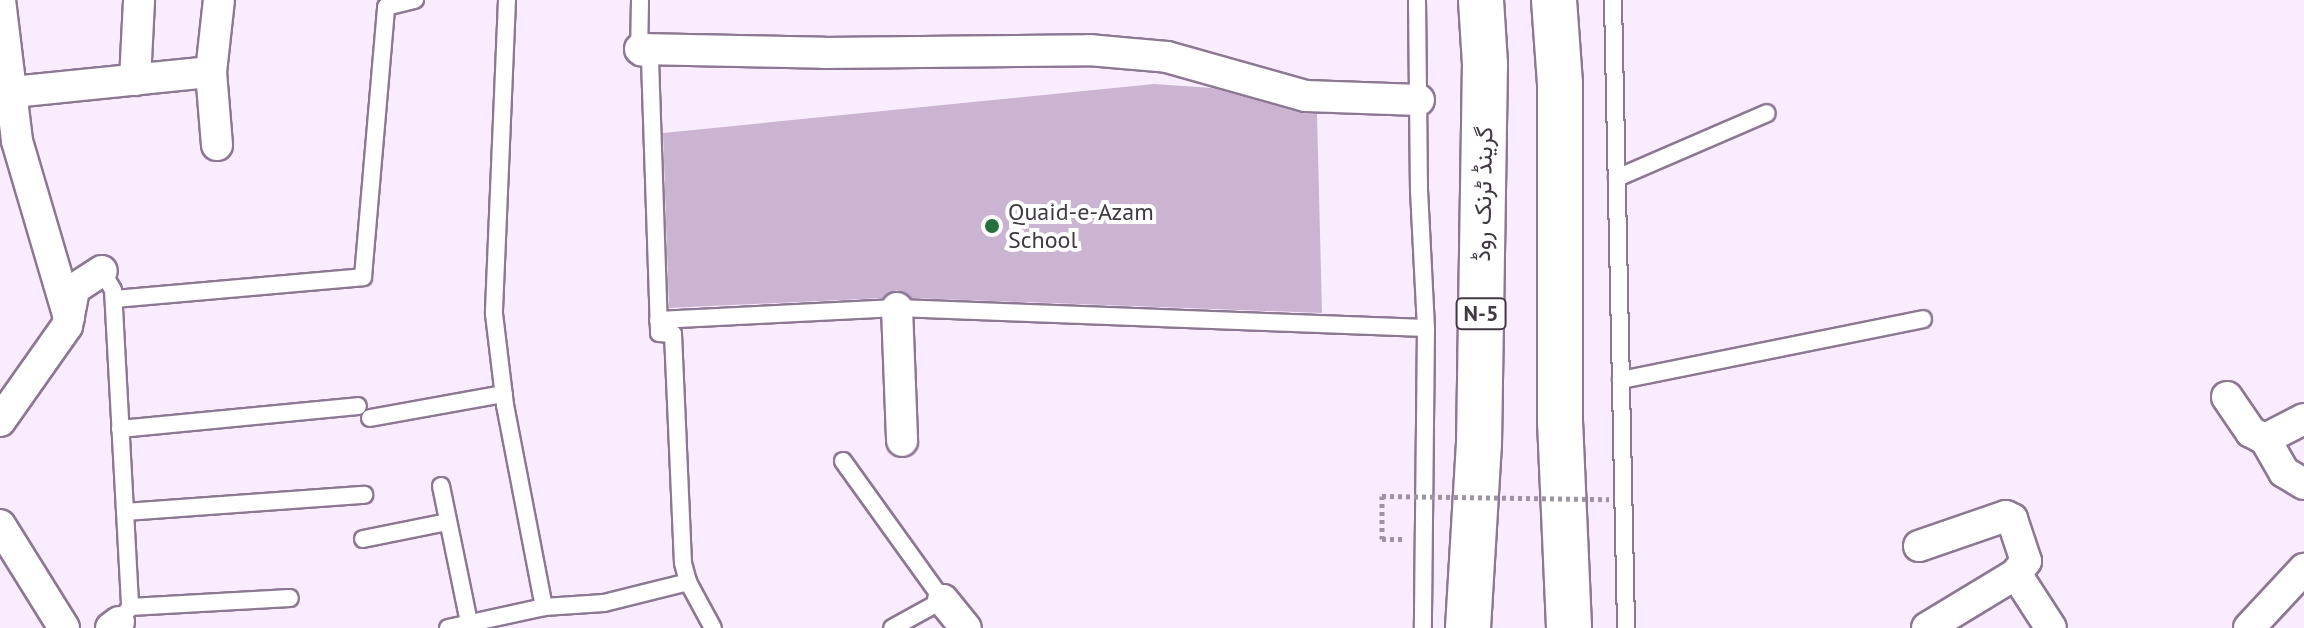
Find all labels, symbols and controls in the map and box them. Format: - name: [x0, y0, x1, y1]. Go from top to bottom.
- street label: گرینڈ ٹرنک روڈ: [1467, 126, 1499, 262]
- place label: Quaid-e-Azam School: [1008, 198, 1154, 254]
- marker: Quaid-e-Azam School: [983, 217, 1001, 235]
- road number: N-5: [1455, 296, 1507, 332]

